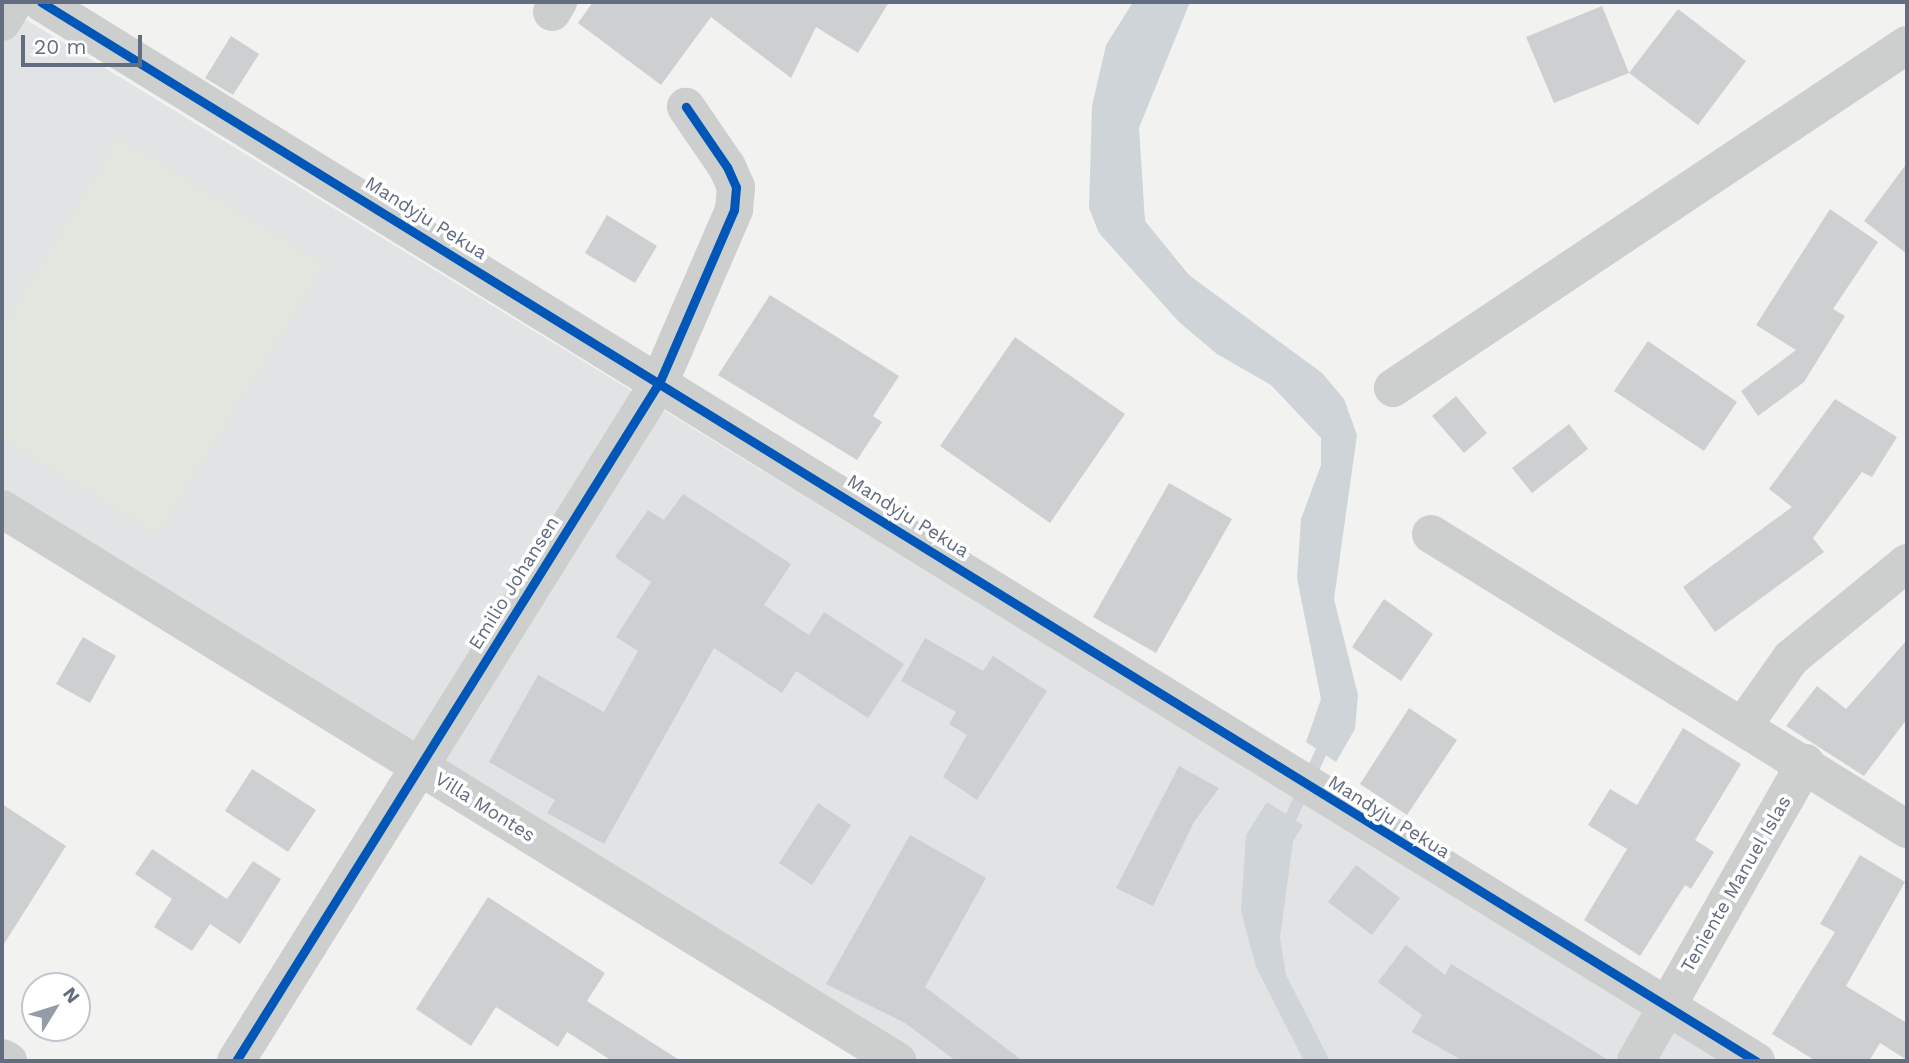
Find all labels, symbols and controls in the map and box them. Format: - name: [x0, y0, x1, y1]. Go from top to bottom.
- scale bar: [24, 21, 145, 65]
- text: 20 m: [34, 34, 86, 59]
- street label: Mandyju Pekua: [361, 171, 491, 265]
- street label: Mandyju Pekua: [843, 469, 973, 563]
- street label: Emilio Johansen: [464, 512, 564, 654]
- street label: Villa Montes: [431, 767, 539, 847]
- street label: Mandyju Pekua: [1324, 770, 1454, 864]
- street label: Teniente Manuel Islas: [1676, 791, 1796, 977]
- north arrow: [21, 972, 91, 1042]
- text: N: [58, 982, 85, 1008]

